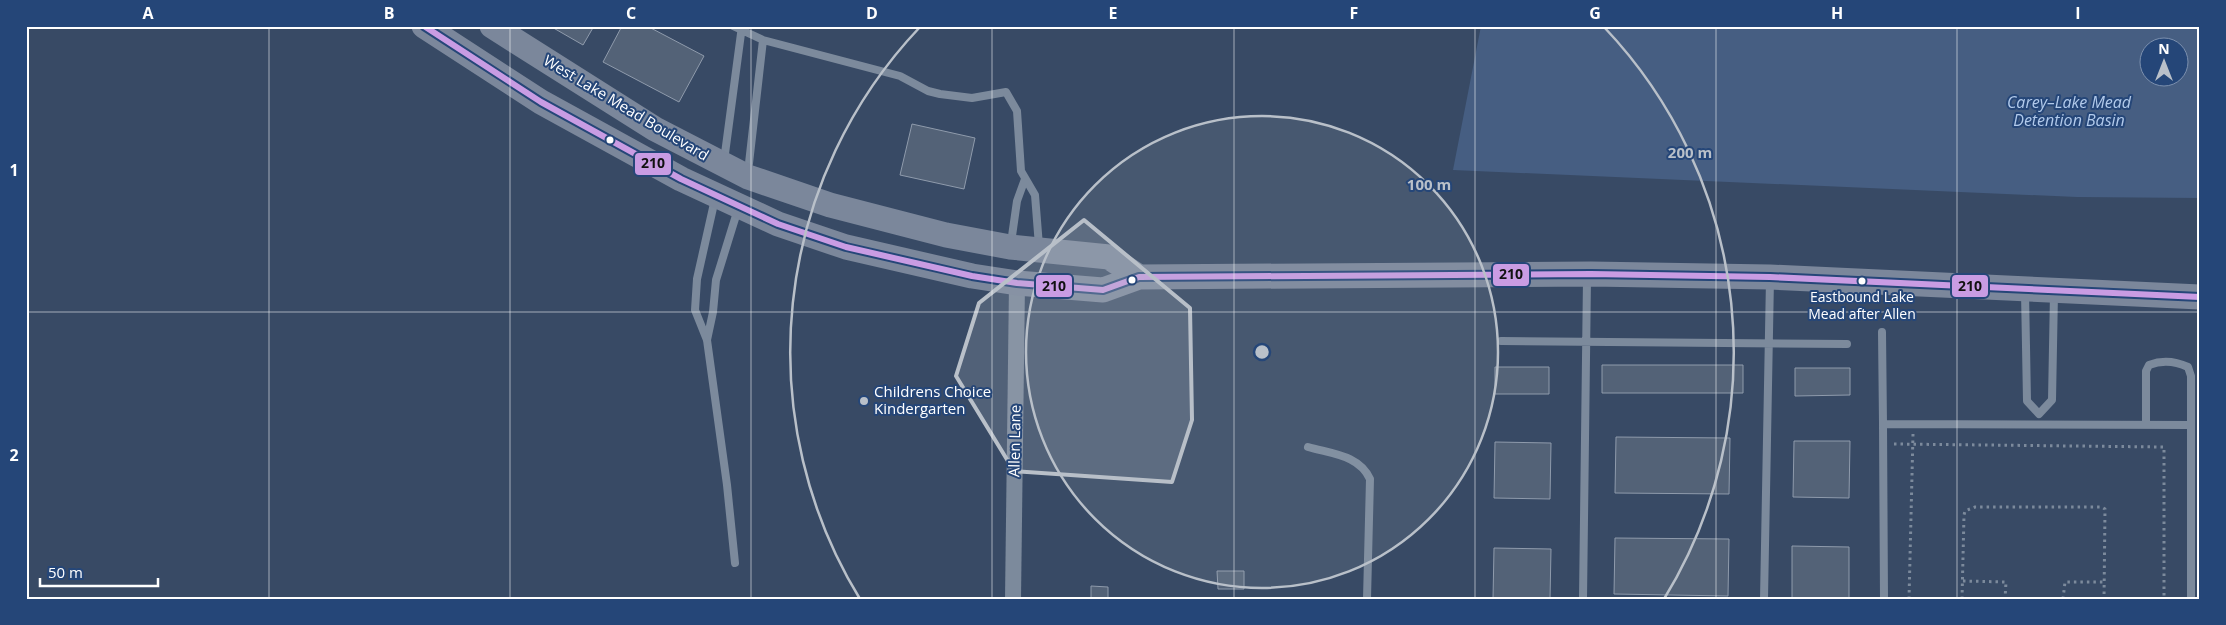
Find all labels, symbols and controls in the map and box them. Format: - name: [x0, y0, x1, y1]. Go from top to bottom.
- text: A: [142, 2, 154, 24]
- text: B: [384, 2, 394, 24]
- text: C: [626, 2, 636, 24]
- text: D: [866, 2, 878, 24]
- text: E: [1109, 2, 1118, 24]
- text: F: [1350, 2, 1358, 24]
- text: G: [1589, 2, 1601, 24]
- text: H: [1831, 2, 1843, 24]
- text: I: [2075, 2, 2081, 24]
- north arrow: [2138, 38, 2188, 88]
- text: N: [2158, 39, 2170, 58]
- street label: West Lake Mead Boulevard: [540, 50, 713, 165]
- water label: Carey–Lake Mead Detention Basin: [2007, 91, 2132, 131]
- unlabelled marker: [605, 135, 615, 145]
- text: 200 m: [1668, 142, 1712, 162]
- line badge: 210: [634, 152, 672, 176]
- text: 210: [641, 153, 665, 172]
- text: 1: [9, 159, 19, 181]
- text: 100 m: [1407, 174, 1451, 194]
- line badge: 210: [1492, 263, 1530, 287]
- text: 210: [1499, 264, 1523, 283]
- line badge: 210: [1035, 274, 1073, 298]
- line badge: 210: [1951, 274, 1989, 298]
- unlabelled marker: [1127, 275, 1137, 285]
- text: 210: [1042, 276, 1066, 295]
- marker: Eastbound Lake Mead after Allen: [1857, 276, 1867, 286]
- text: 210: [1958, 276, 1982, 295]
- place label: Eastbound Lake Mead after Allen: [1808, 287, 1916, 323]
- centre of rings: [1253, 343, 1271, 361]
- place label: Childrens Choice Kindergarten: [874, 381, 991, 418]
- marker: Childrens Choice Kindergarten: [858, 395, 870, 407]
- street label: Allen Lane: [1003, 405, 1025, 477]
- text: 2: [9, 444, 19, 466]
- scale bar: [40, 555, 158, 587]
- text: 50 m: [48, 562, 83, 582]

